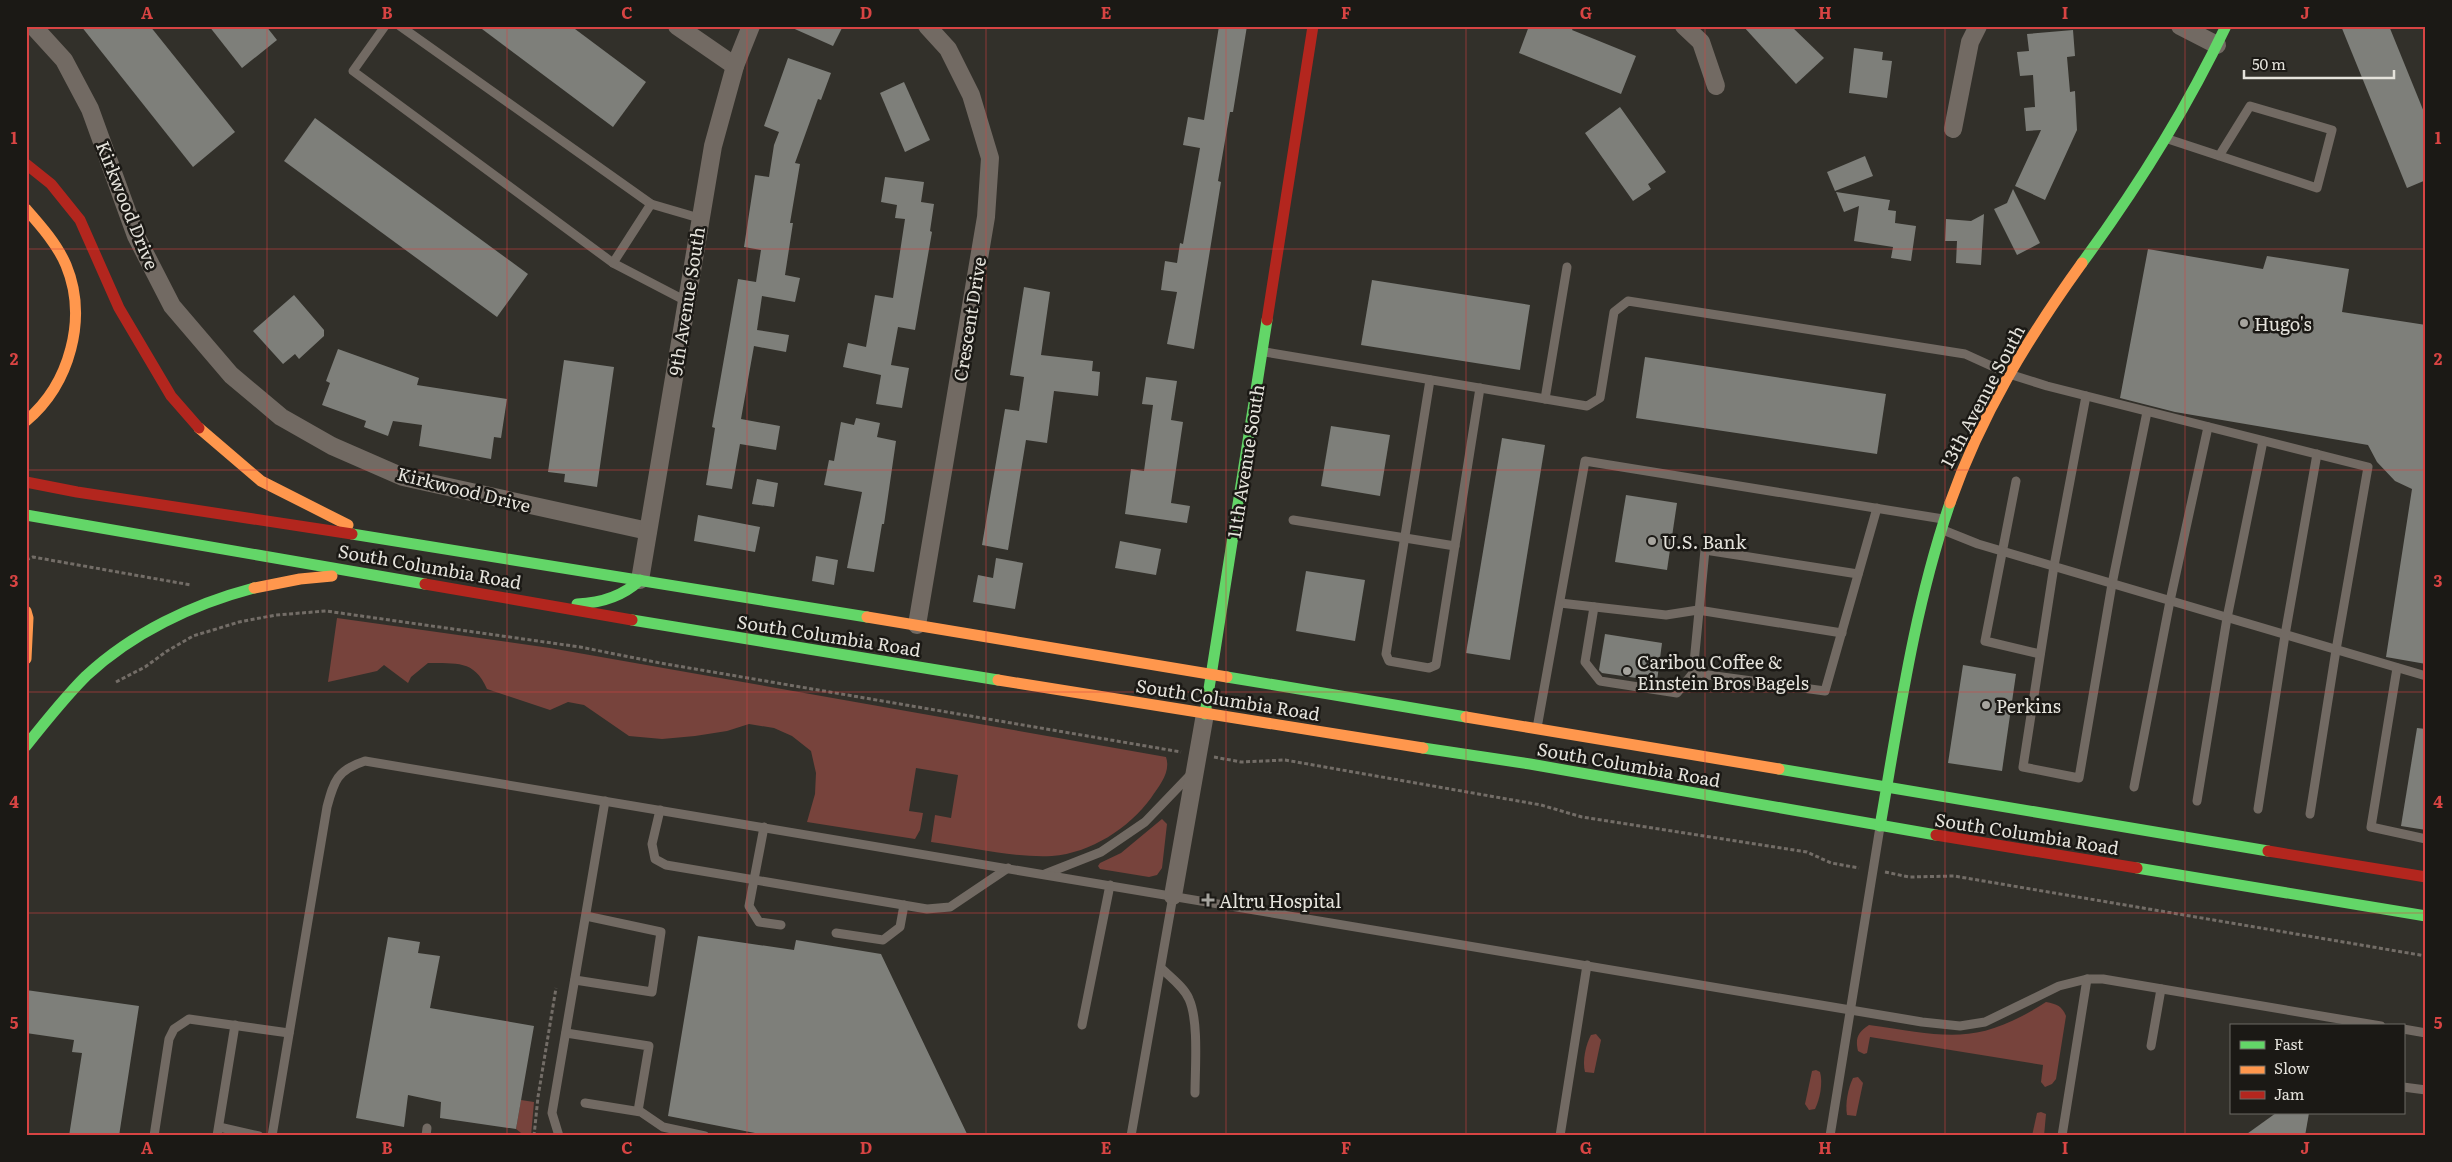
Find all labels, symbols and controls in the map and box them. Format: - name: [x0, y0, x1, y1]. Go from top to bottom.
- text: A: [141, 0, 153, 24]
- text: B: [381, 0, 393, 24]
- text: C: [621, 0, 633, 24]
- text: D: [860, 0, 872, 24]
- text: E: [1101, 0, 1112, 24]
- text: F: [1341, 0, 1351, 24]
- text: G: [1580, 0, 1592, 24]
- text: H: [1818, 0, 1832, 24]
- text: I: [2062, 0, 2068, 24]
- text: J: [2300, 0, 2310, 24]
- scale bar: [2244, 48, 2394, 80]
- text: 50 m: [2252, 52, 2286, 75]
- text: 1: [11, 125, 18, 149]
- text: 1: [2435, 125, 2442, 149]
- street label: Kirkwood Drive: [90, 137, 166, 273]
- street label: 9th Avenue South: [661, 225, 711, 377]
- street label: Crescent Drive: [946, 255, 992, 383]
- place label: Hugo's: [2254, 310, 2312, 337]
- marker: Hugo's: [2238, 317, 2250, 329]
- street label: 13th Avenue South: [1933, 320, 2031, 472]
- text: 2: [10, 346, 19, 370]
- text: 2: [2434, 346, 2443, 370]
- street label: 11th Avenue South: [1219, 382, 1271, 540]
- street label: Kirkwood Drive: [394, 459, 534, 519]
- place label: U.S. Bank: [1662, 528, 1748, 555]
- marker: U.S. Bank: [1646, 535, 1658, 547]
- street label: South Columbia Road: [336, 537, 524, 595]
- text: 3: [10, 568, 19, 592]
- text: 3: [2434, 568, 2443, 592]
- street label: South Columbia Road: [735, 607, 923, 663]
- place label: Caribou Coffee & Einstein Bros Bagels: [1637, 648, 1809, 696]
- marker: Caribou Coffee & Einstein Bros Bagels: [1621, 665, 1633, 677]
- street label: South Columbia Road: [1134, 671, 1322, 727]
- place label: Perkins: [1996, 692, 2061, 719]
- marker: Perkins: [1980, 699, 1992, 711]
- street label: South Columbia Road: [1535, 735, 1723, 793]
- text: 4: [9, 789, 19, 813]
- text: 4: [2433, 789, 2443, 813]
- street label: South Columbia Road: [1933, 805, 2121, 861]
- place label: Altru Hospital: [1219, 887, 1341, 914]
- marker: Altru Hospital: [1201, 893, 1215, 907]
- text: 5: [10, 1010, 19, 1034]
- text: 5: [2434, 1010, 2443, 1034]
- legend: [2230, 1024, 2404, 1114]
- text: Fast: [2274, 1032, 2303, 1055]
- text: Slow: [2274, 1056, 2309, 1079]
- text: Jam: [2274, 1082, 2305, 1105]
- text: A: [141, 1135, 153, 1159]
- text: B: [381, 1135, 393, 1159]
- text: C: [621, 1135, 633, 1159]
- text: D: [860, 1135, 872, 1159]
- text: E: [1101, 1135, 1112, 1159]
- text: F: [1341, 1135, 1351, 1159]
- text: G: [1580, 1135, 1592, 1159]
- text: H: [1818, 1135, 1832, 1159]
- text: I: [2062, 1135, 2068, 1159]
- text: J: [2300, 1135, 2310, 1159]

